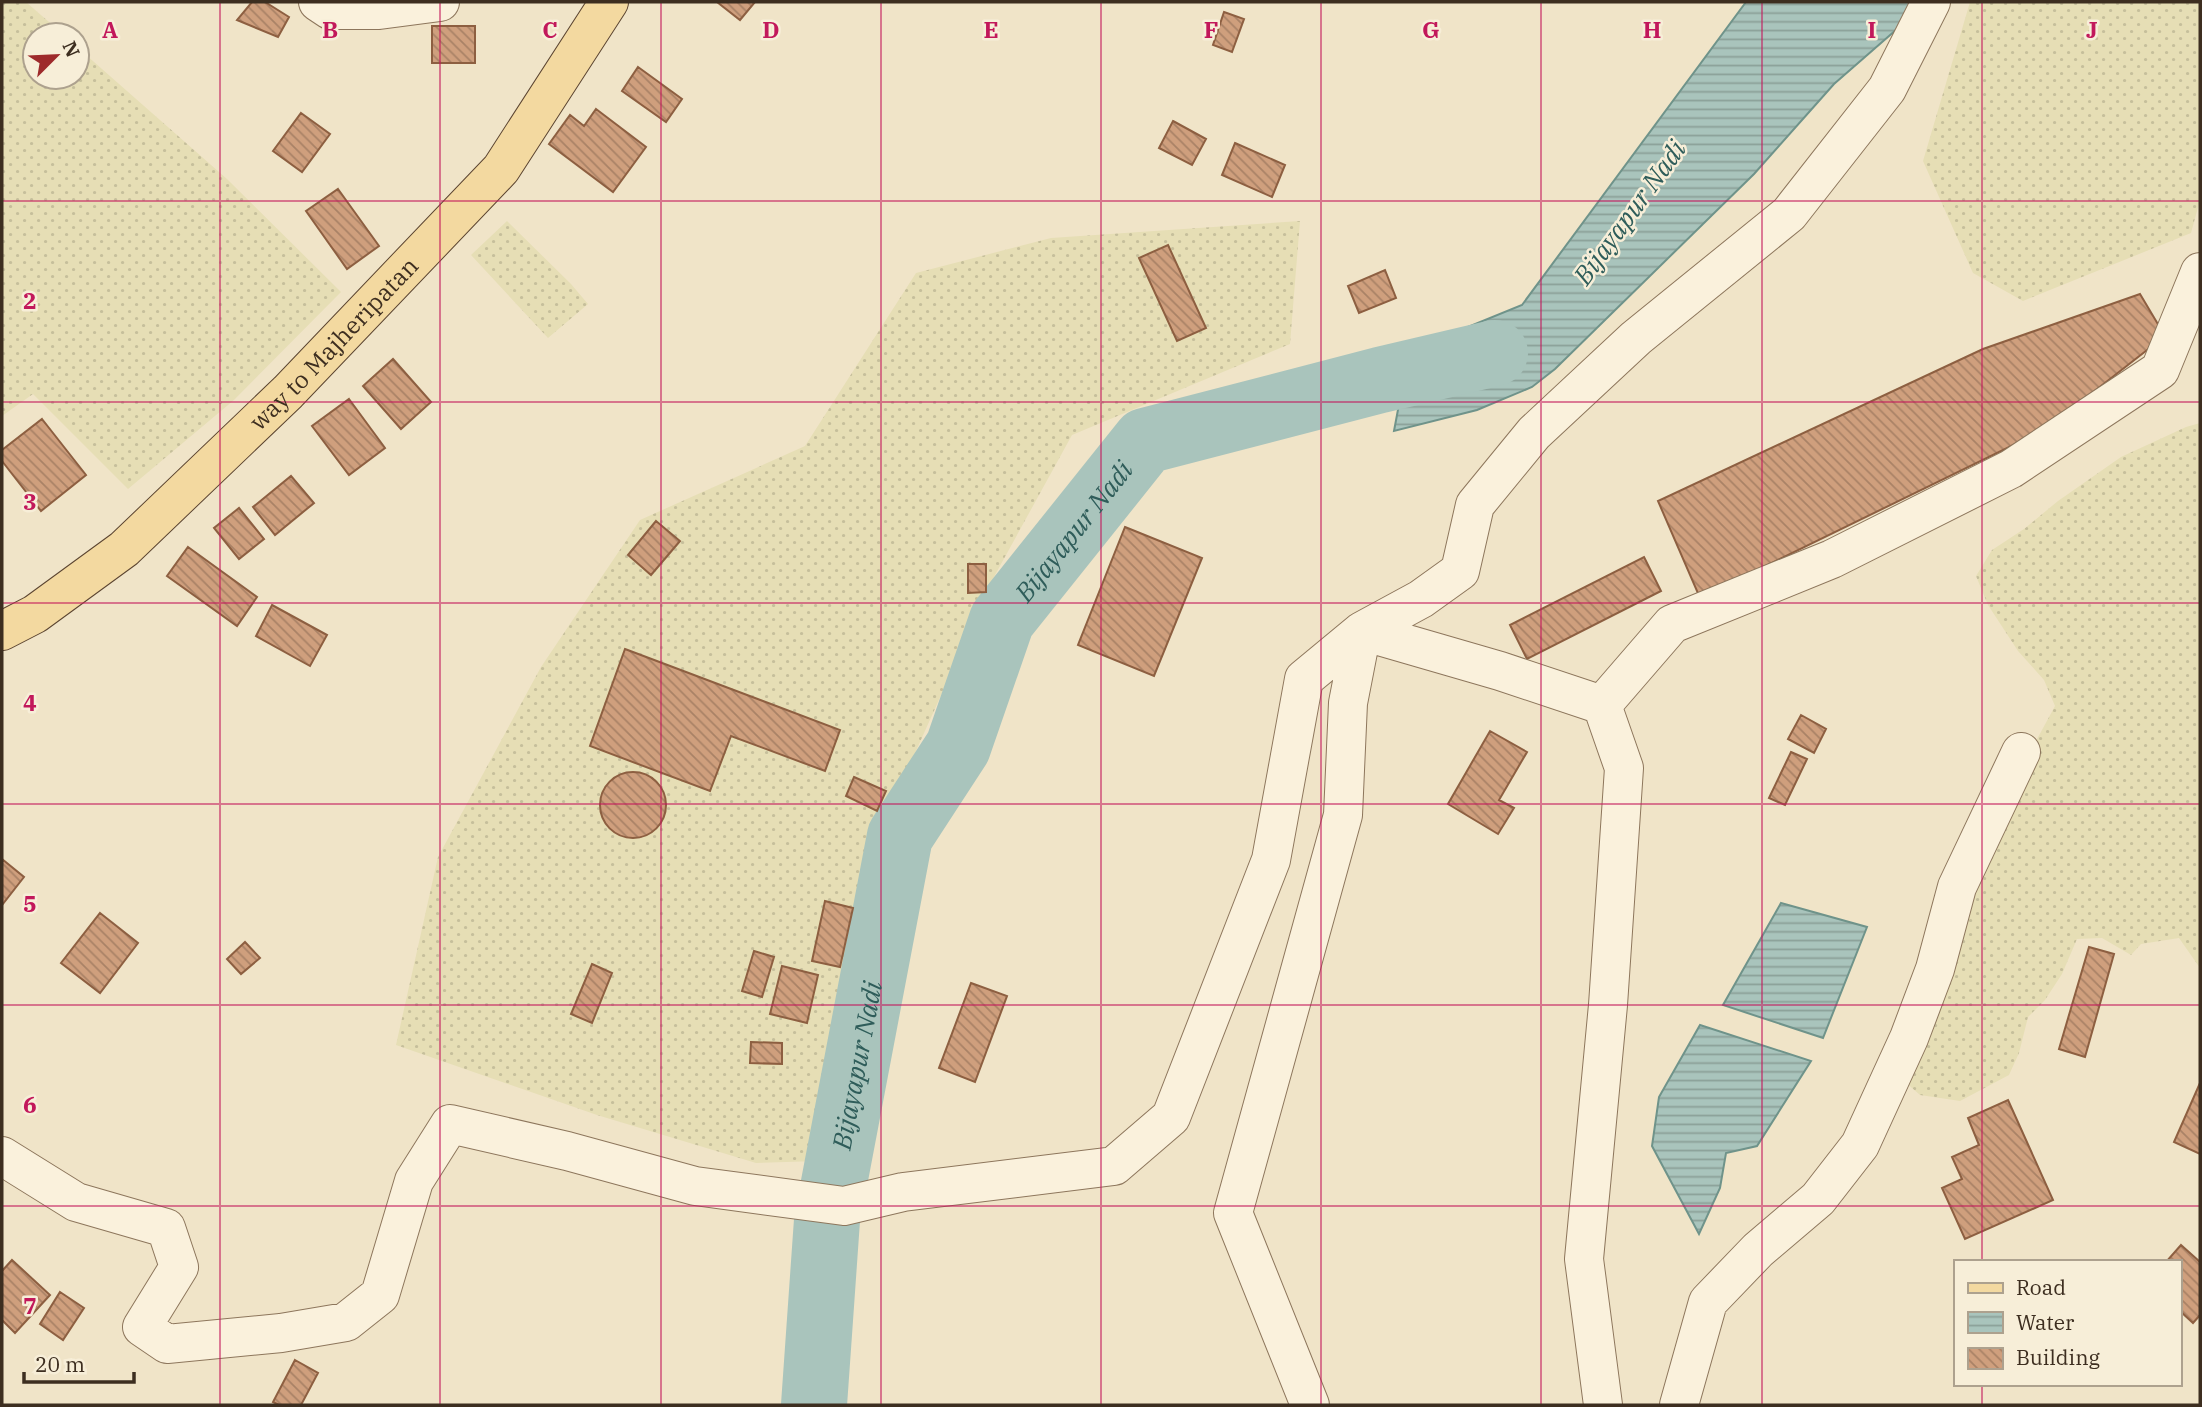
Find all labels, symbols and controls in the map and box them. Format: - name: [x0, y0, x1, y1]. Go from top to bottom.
- text: A: [102, 14, 118, 44]
- text: B: [322, 14, 338, 44]
- text: C: [542, 14, 558, 44]
- text: D: [762, 14, 780, 44]
- text: E: [983, 14, 999, 44]
- text: F: [1204, 14, 1218, 44]
- text: G: [1422, 14, 1440, 44]
- text: H: [1643, 14, 1661, 44]
- text: I: [1868, 14, 1876, 44]
- text: J: [2086, 14, 2098, 44]
- north arrow: [21, 21, 91, 91]
- text: N: [58, 37, 86, 61]
- water label: Bijayapur Nadi: [1565, 133, 1693, 292]
- street label: way to Majheripatan: [242, 250, 425, 437]
- text: 2: [23, 285, 37, 315]
- water label: Bijayapur Nadi: [1006, 454, 1140, 609]
- text: 3: [23, 486, 37, 516]
- text: 4: [23, 687, 37, 717]
- text: 5: [23, 888, 37, 918]
- water label: Bijayapur Nadi: [824, 978, 889, 1153]
- text: 6: [23, 1089, 37, 1119]
- legend: [1954, 1260, 2181, 1386]
- text: Road: [2016, 1273, 2066, 1301]
- text: 7: [23, 1290, 37, 1320]
- text: Water: [2016, 1308, 2075, 1336]
- scale bar: [24, 1340, 135, 1384]
- text: Building: [2016, 1343, 2101, 1371]
- text: 20 m: [35, 1350, 85, 1378]

